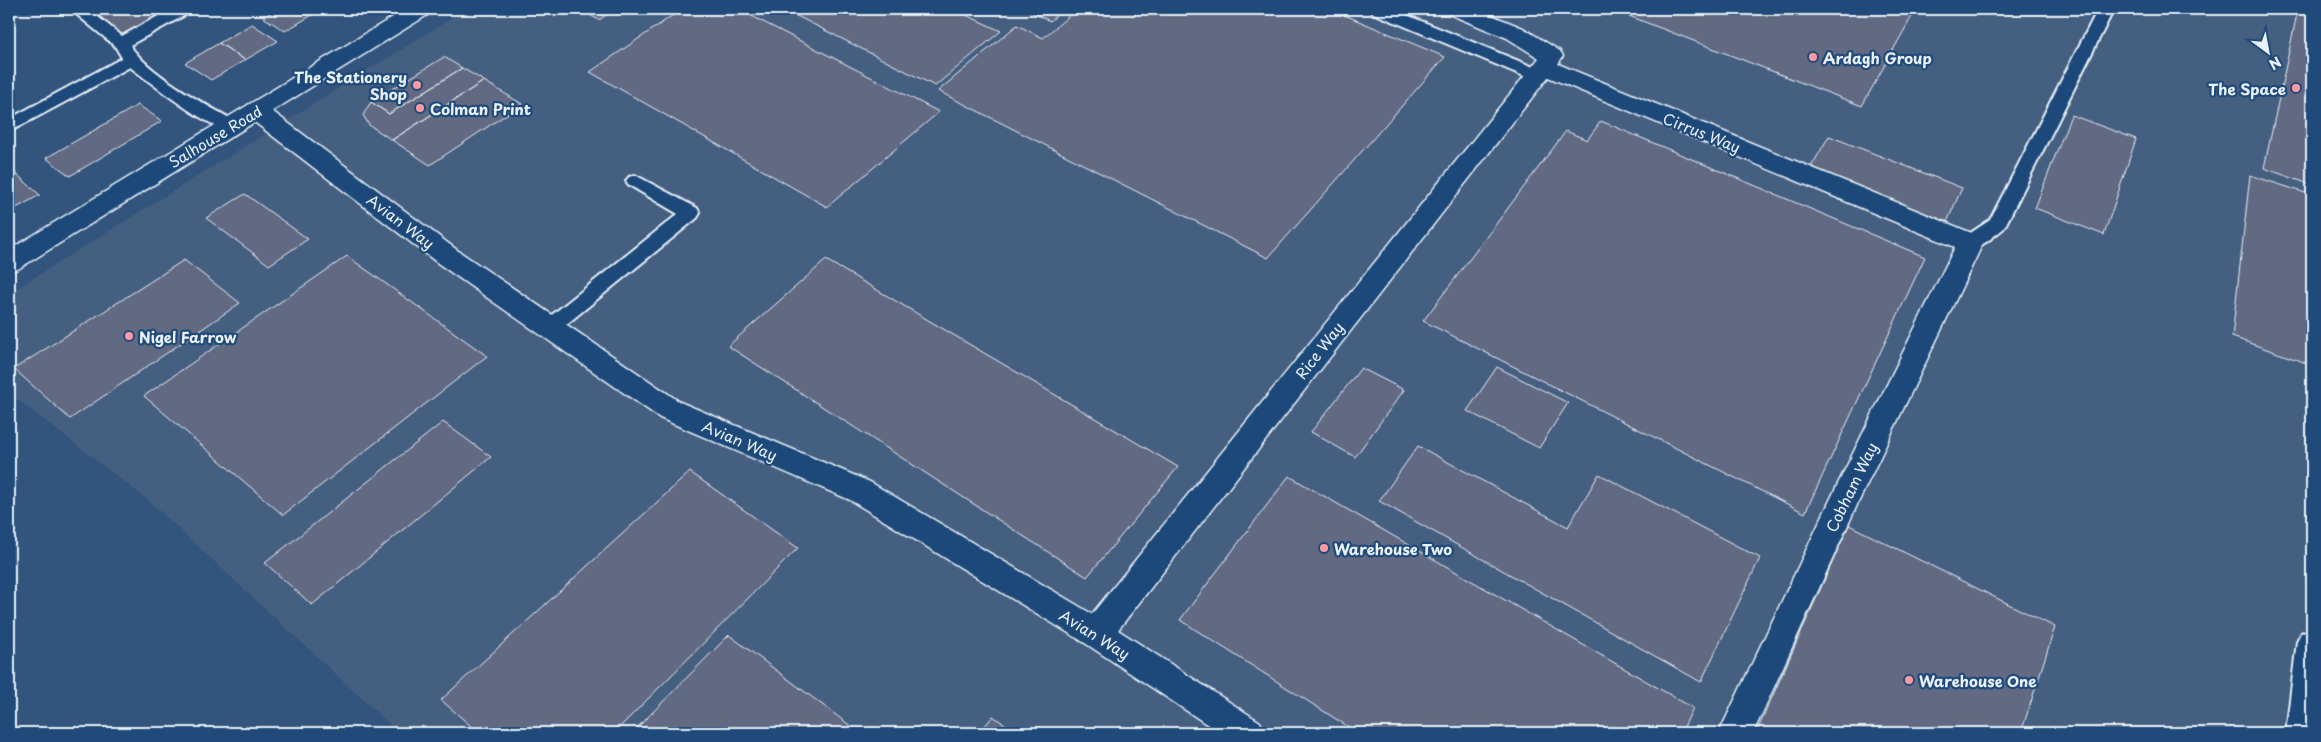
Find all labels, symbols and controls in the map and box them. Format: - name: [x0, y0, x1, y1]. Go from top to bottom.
- north arrow: [2244, 28, 2294, 78]
- place label: Ardagh Group: [1823, 46, 1932, 69]
- marker: Ardagh Group: [1807, 51, 1819, 63]
- text: N: [2265, 52, 2285, 75]
- place label: The Stationery Shop: [294, 65, 407, 105]
- place label: The Space: [2208, 77, 2286, 100]
- marker: The Stationery Shop: [411, 79, 423, 91]
- marker: The Space: [2290, 82, 2302, 94]
- place label: Colman Print: [430, 97, 531, 120]
- street label: Salhouse Road: [164, 99, 266, 173]
- marker: Colman Print: [414, 102, 426, 114]
- street label: Cirrus Way: [1660, 106, 1744, 158]
- street label: Avian Way: [362, 188, 440, 254]
- street label: Rice Way: [1289, 316, 1349, 384]
- place label: Nigel Farrow: [139, 325, 237, 348]
- marker: Nigel Farrow: [123, 330, 135, 342]
- street label: Avian Way: [699, 414, 781, 466]
- street label: Cobham Way: [1819, 438, 1883, 536]
- place label: Warehouse Two: [1334, 537, 1452, 560]
- marker: Warehouse Two: [1318, 542, 1330, 554]
- street label: Avian Way: [1055, 603, 1135, 665]
- place label: Warehouse One: [1919, 669, 2037, 692]
- marker: Warehouse One: [1903, 674, 1915, 686]

